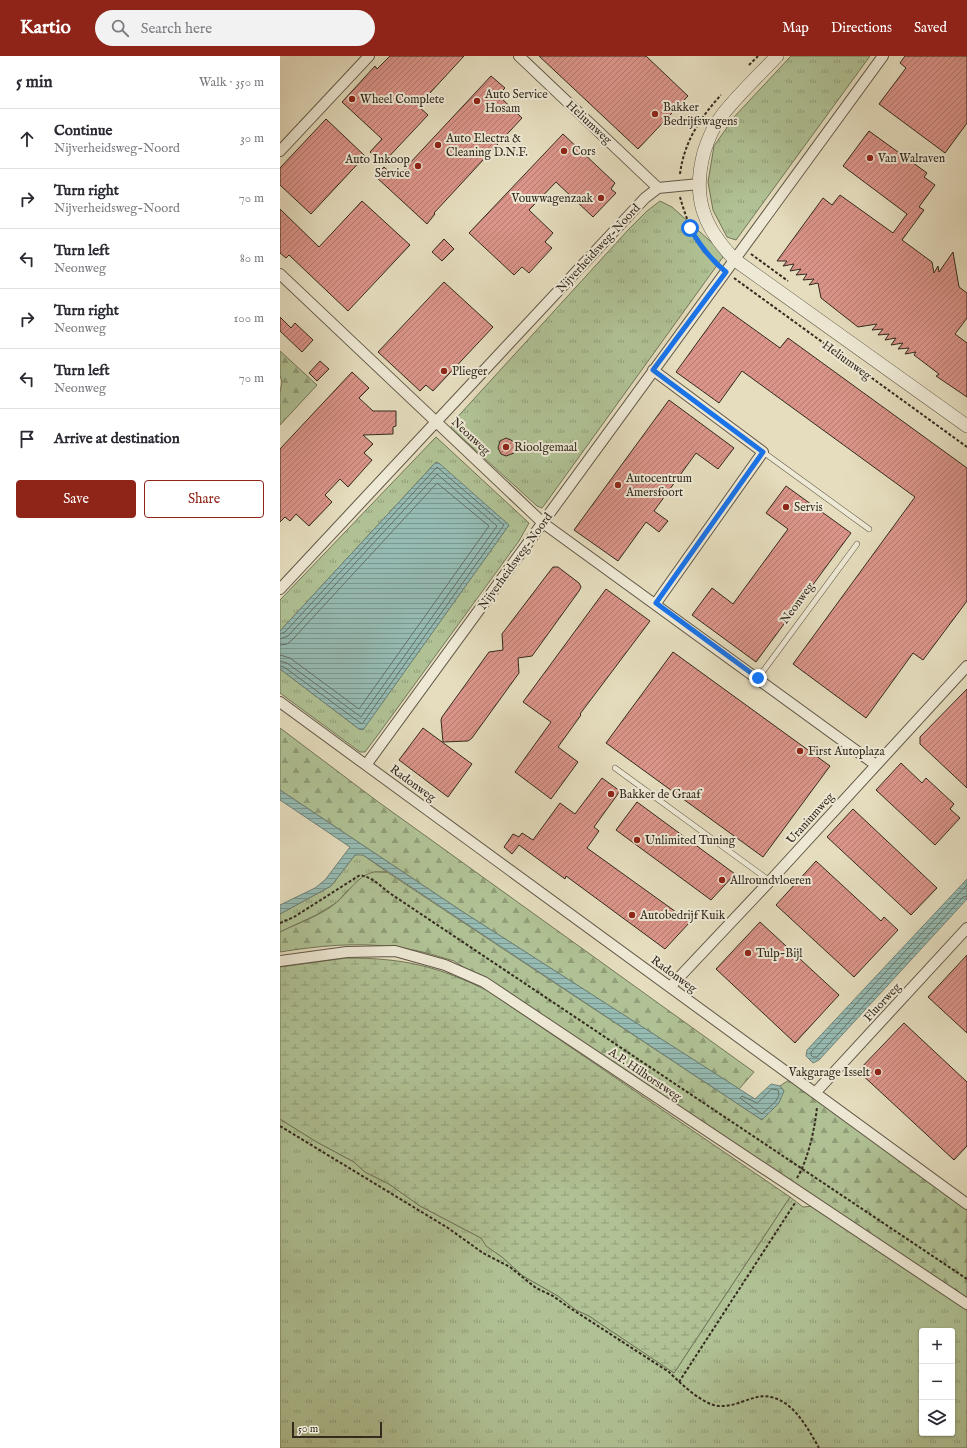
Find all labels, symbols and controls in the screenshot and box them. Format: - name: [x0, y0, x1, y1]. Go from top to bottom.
- search box: [95, 10, 375, 46]
- text: Kartio: [20, 16, 71, 40]
- icon: search: [109, 17, 131, 39]
- text: Search here: [141, 19, 212, 38]
- text: Map: [782, 19, 809, 37]
- text: Directions: [831, 19, 892, 37]
- text: Saved: [914, 19, 947, 37]
- text: 5 min: [16, 72, 53, 93]
- text: Walk · 350 m: [199, 74, 264, 91]
- place label: Auto Service Hosam: [484, 87, 548, 116]
- place label: Wheel Complete: [360, 92, 445, 108]
- marker: Wheel Complete: [347, 94, 357, 104]
- marker: Auto Service Hosam: [472, 96, 482, 106]
- street label: Heliumweg: [563, 97, 615, 148]
- place label: Bakker Bedrijfswagens: [663, 100, 738, 129]
- marker: Bakker Bedrijfswagens: [650, 109, 660, 119]
- text: Continue: [54, 121, 112, 140]
- icon: ahead: [16, 128, 38, 150]
- text: 30 m: [240, 130, 264, 147]
- place label: Auto Electra & Cleaning D.N.F.: [445, 131, 528, 160]
- text: Nijverheidsweg-Noord: [54, 140, 180, 157]
- marker: Auto Electra & Cleaning D.N.F.: [433, 140, 443, 150]
- place label: Cors: [572, 144, 596, 159]
- marker: Cors: [559, 146, 569, 156]
- place label: Van Walraven: [877, 151, 946, 166]
- place label: Auto Inkoop Service: [344, 152, 410, 181]
- marker: Van Walraven: [865, 153, 875, 163]
- marker: Auto Inkoop Service: [413, 161, 423, 171]
- text: Turn right: [54, 181, 119, 200]
- icon: right: [16, 188, 38, 210]
- text: 70 m: [239, 190, 264, 207]
- place label: Vouwwagenzaak: [510, 191, 594, 206]
- marker: Vouwwagenzaak: [596, 193, 606, 203]
- text: Nijverheidsweg-Noord: [54, 200, 180, 217]
- street label: Nijverheidsweg-Noord: [553, 200, 644, 296]
- route start: [681, 219, 699, 237]
- text: Turn left: [54, 241, 110, 260]
- icon: left: [16, 248, 38, 270]
- text: 80 m: [240, 250, 264, 267]
- text: Neonweg: [54, 260, 106, 277]
- text: Turn right: [54, 301, 119, 320]
- icon: right: [16, 308, 38, 330]
- text: 100 m: [234, 310, 264, 327]
- text: Neonweg: [54, 320, 106, 337]
- street label: Heliumweg: [819, 338, 875, 384]
- text: Turn left: [54, 361, 110, 380]
- place label: Plieger: [452, 364, 488, 379]
- marker: Plieger: [439, 366, 449, 376]
- icon: left: [16, 368, 38, 390]
- text: 70 m: [239, 370, 264, 387]
- text: Neonweg: [54, 380, 106, 397]
- street label: Neonweg: [448, 414, 494, 459]
- icon: arrive: [16, 428, 38, 450]
- text: Arrive at destination: [54, 429, 180, 448]
- place label: Rioolgemaal: [514, 440, 578, 455]
- marker: Rioolgemaal: [501, 442, 511, 452]
- place label: Autocentrum Amersfoort: [625, 471, 692, 500]
- button: Save: [16, 480, 136, 518]
- button: Share: [144, 480, 264, 518]
- marker: Autocentrum Amersfoort: [613, 480, 623, 490]
- place label: Servis: [794, 500, 823, 515]
- marker: Servis: [781, 502, 791, 512]
- street label: Nijverheidsweg-Noord: [475, 509, 556, 613]
- street label: Neonweg: [777, 579, 818, 627]
- route end: [749, 669, 767, 687]
- place label: First Autoplaza: [808, 744, 886, 760]
- marker: First Autoplaza: [795, 746, 805, 756]
- street label: Radonweg: [387, 762, 439, 805]
- place label: Bakker de Graaf: [619, 787, 703, 802]
- marker: Bakker de Graaf: [606, 789, 616, 799]
- street label: Uraniumweg: [783, 789, 838, 847]
- place label: Unlimited Tuning: [645, 833, 736, 848]
- marker: Unlimited Tuning: [632, 835, 642, 845]
- place label: Allroundvloeren: [729, 873, 812, 888]
- marker: Allroundvloeren: [717, 875, 727, 885]
- place label: Autobedrijf Kuik: [639, 908, 726, 923]
- marker: Autobedrijf Kuik: [627, 910, 637, 920]
- place label: Tulp-Bijl: [756, 946, 803, 962]
- marker: Tulp-Bijl: [743, 948, 753, 958]
- street label: Radonweg: [648, 953, 700, 996]
- street label: Fluorweg: [861, 979, 904, 1025]
- street label: A.P. Hilhorstweg: [605, 1044, 684, 1105]
- place label: Vakgarage Isselt: [788, 1065, 870, 1080]
- marker: Vakgarage Isselt: [873, 1067, 883, 1077]
- map controls: [919, 1328, 955, 1436]
- button: +: [919, 1328, 955, 1364]
- button: −: [919, 1364, 955, 1400]
- button: layers: [919, 1400, 955, 1436]
- scale bar: [292, 1420, 382, 1439]
- text: 50 m: [298, 1422, 318, 1436]

